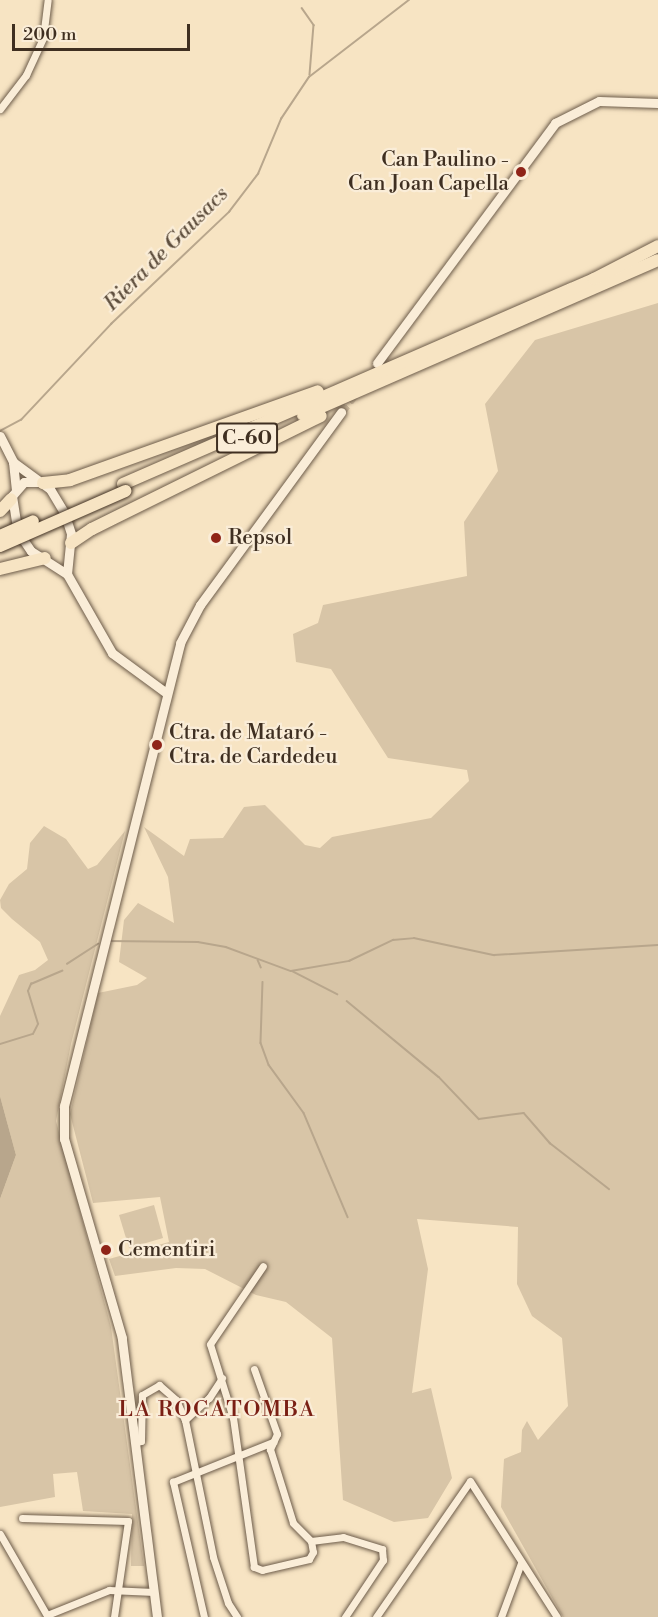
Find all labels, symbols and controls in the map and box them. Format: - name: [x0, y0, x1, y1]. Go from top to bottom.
- scale bar: [15, 12, 194, 50]
- text: 200 m: [23, 23, 77, 46]
- place label: Can Paulino - Can Joan Capella: [348, 147, 509, 197]
- marker: Can Paulino - Can Joan Capella: [514, 165, 528, 179]
- water label: Riera de Gausacs: [98, 181, 234, 317]
- road number: C-60: [216, 421, 278, 455]
- place label: Repsol: [228, 525, 292, 551]
- marker: Repsol: [209, 531, 223, 545]
- place label: Ctra. de Mataró - Ctra. de Cardedeu: [169, 720, 337, 770]
- marker: Ctra. de Mataró - Ctra. de Cardedeu: [150, 738, 164, 752]
- place label: Cementiri: [118, 1237, 215, 1263]
- marker: Cementiri: [99, 1243, 113, 1257]
- district label: LA ROCATOMBA: [118, 1397, 316, 1423]

